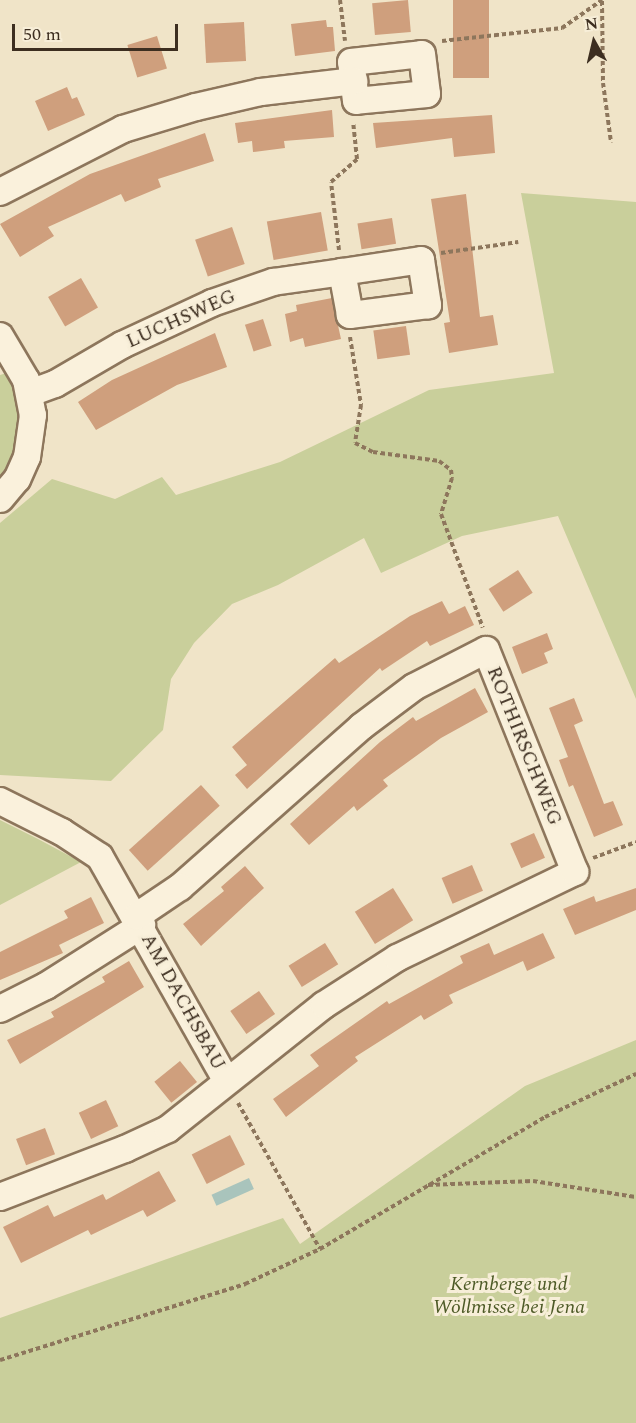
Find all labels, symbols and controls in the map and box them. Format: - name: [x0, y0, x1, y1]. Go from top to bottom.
- text: N: [583, 11, 600, 37]
- scale bar: [15, 12, 182, 50]
- north arrow: [564, 12, 624, 72]
- text: 50 m: [23, 21, 61, 48]
- street label: LUCHSWEG: [123, 284, 239, 354]
- street label: ROTHIRSCHWEG: [481, 663, 567, 829]
- street label: AM DACHSBAU: [135, 929, 231, 1075]
- park label: Kernberge und Wöllmisse bei Jena: [433, 1272, 585, 1319]

